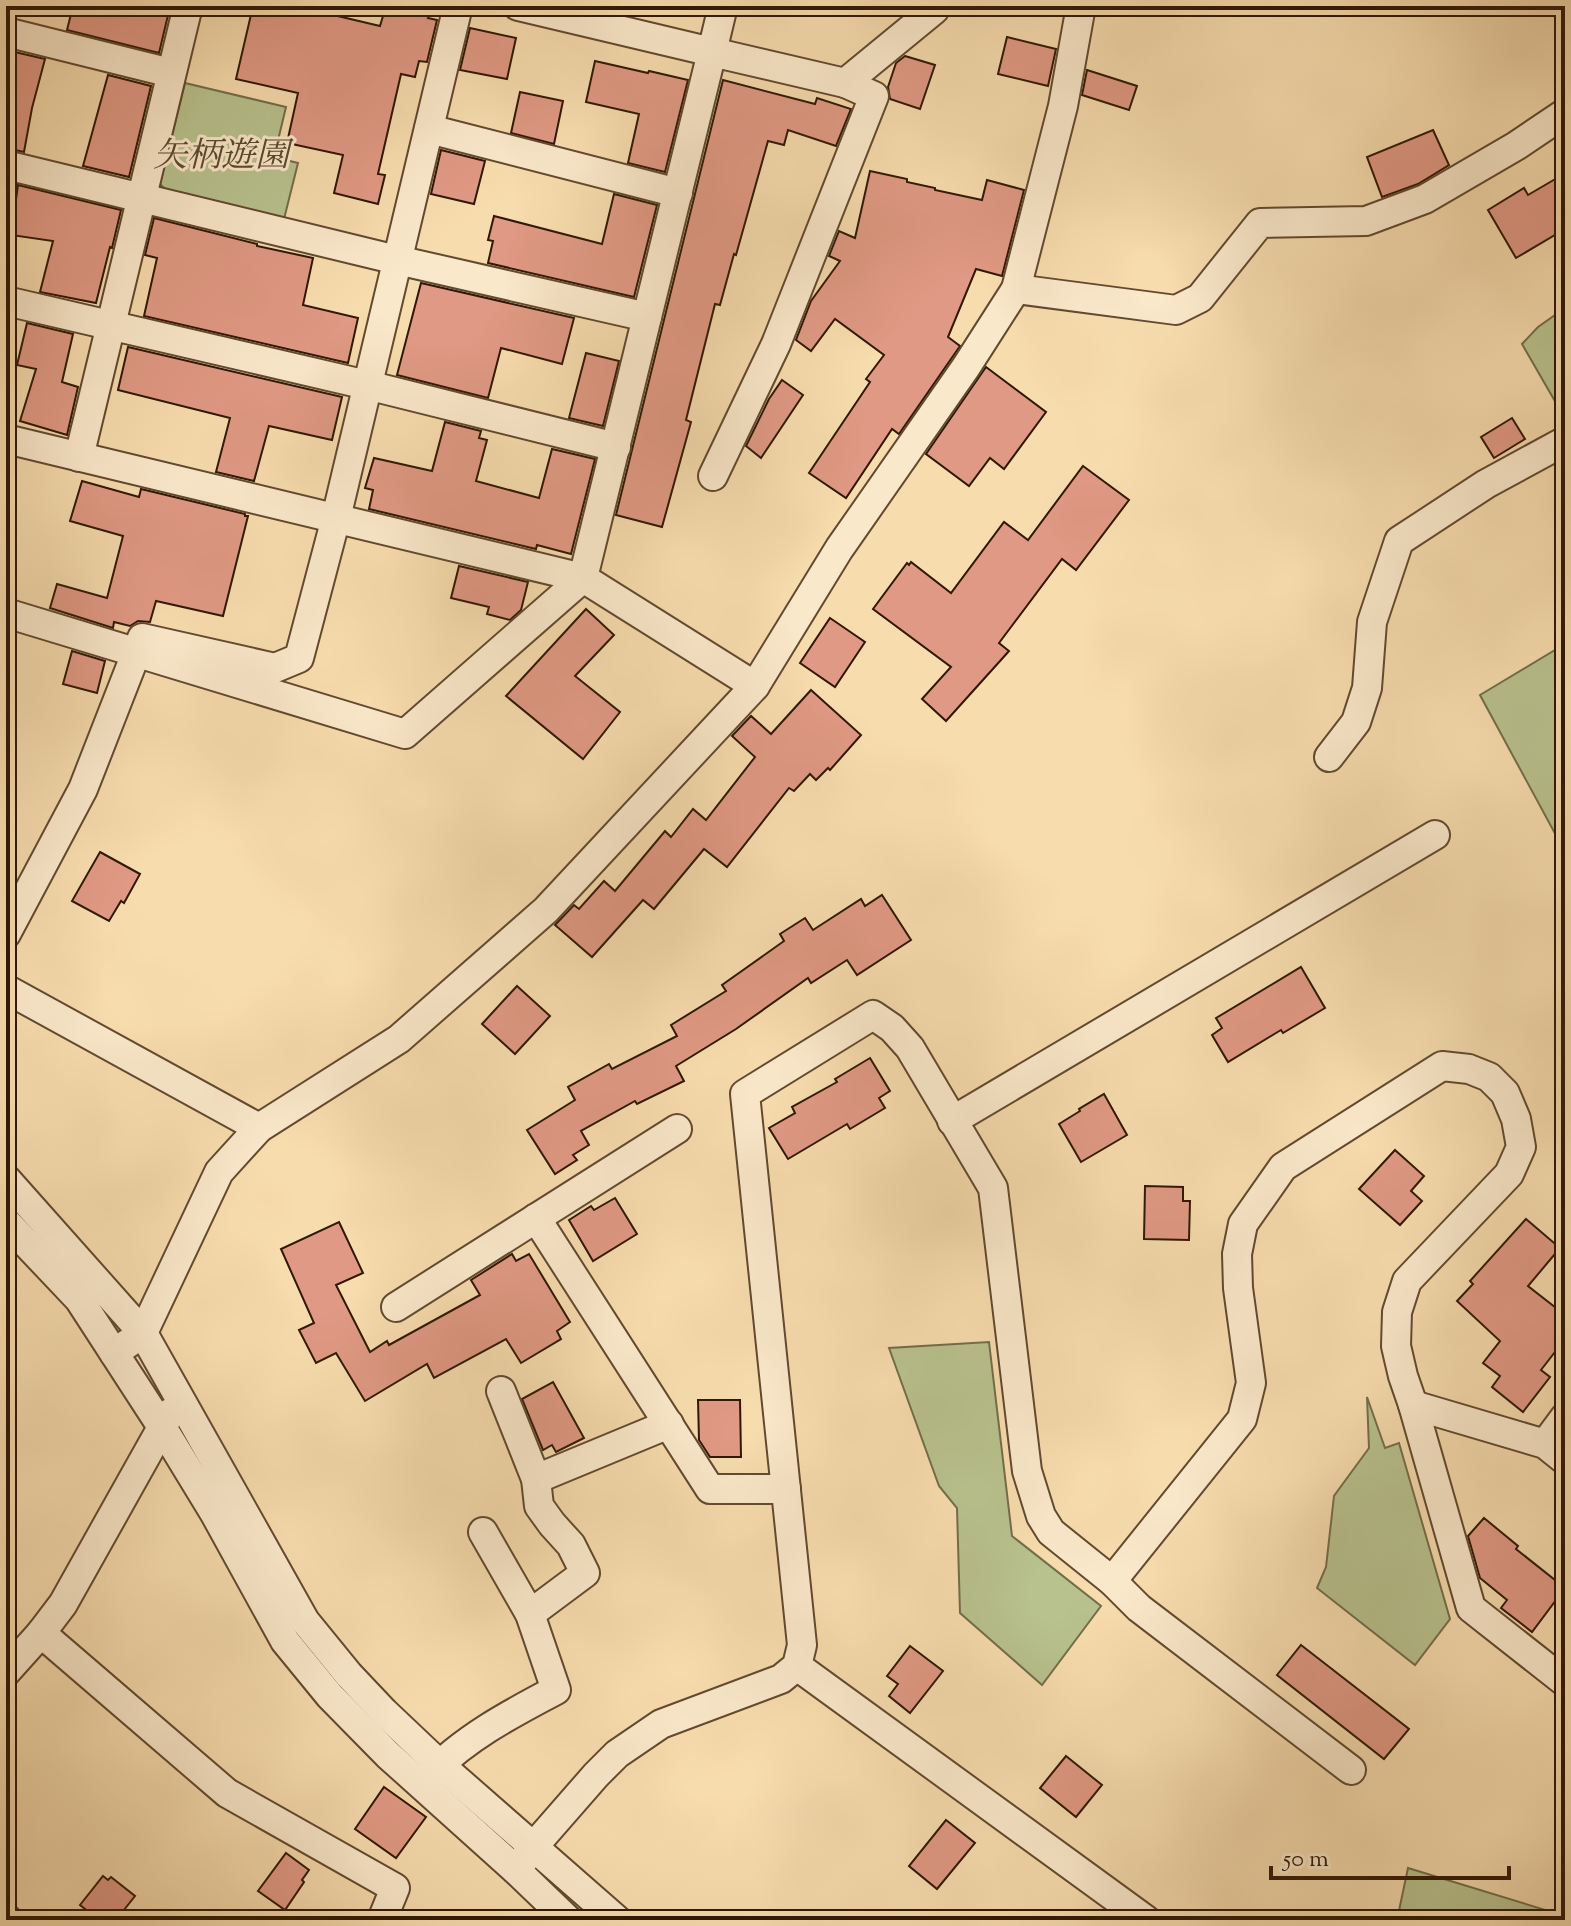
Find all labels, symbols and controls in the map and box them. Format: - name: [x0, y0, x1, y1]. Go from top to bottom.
- park label: 矢柄遊園: [153, 133, 294, 182]
- scale bar: [1271, 1830, 1509, 1880]
- text: 50 m: [1281, 1843, 1329, 1877]

